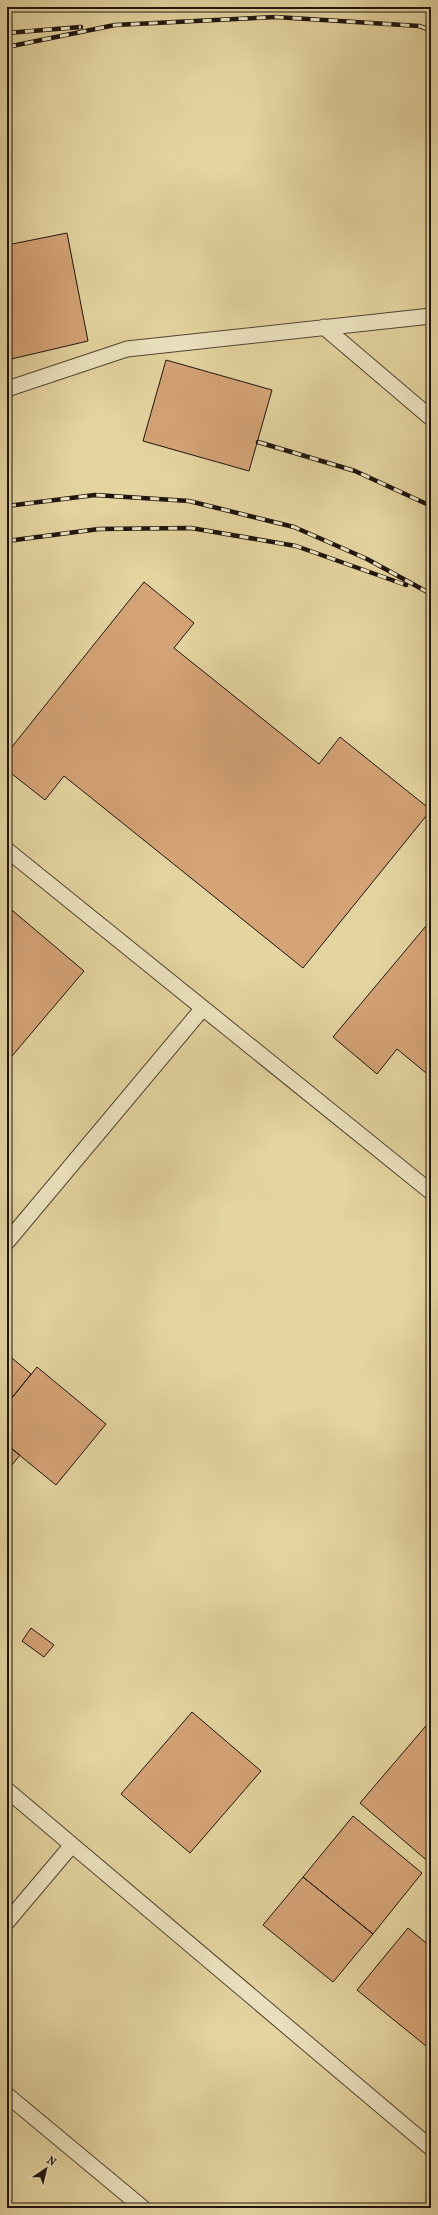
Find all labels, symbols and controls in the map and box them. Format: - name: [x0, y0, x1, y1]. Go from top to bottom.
- north arrow: [26, 2149, 66, 2189]
- text: N: [44, 2153, 59, 2169]

